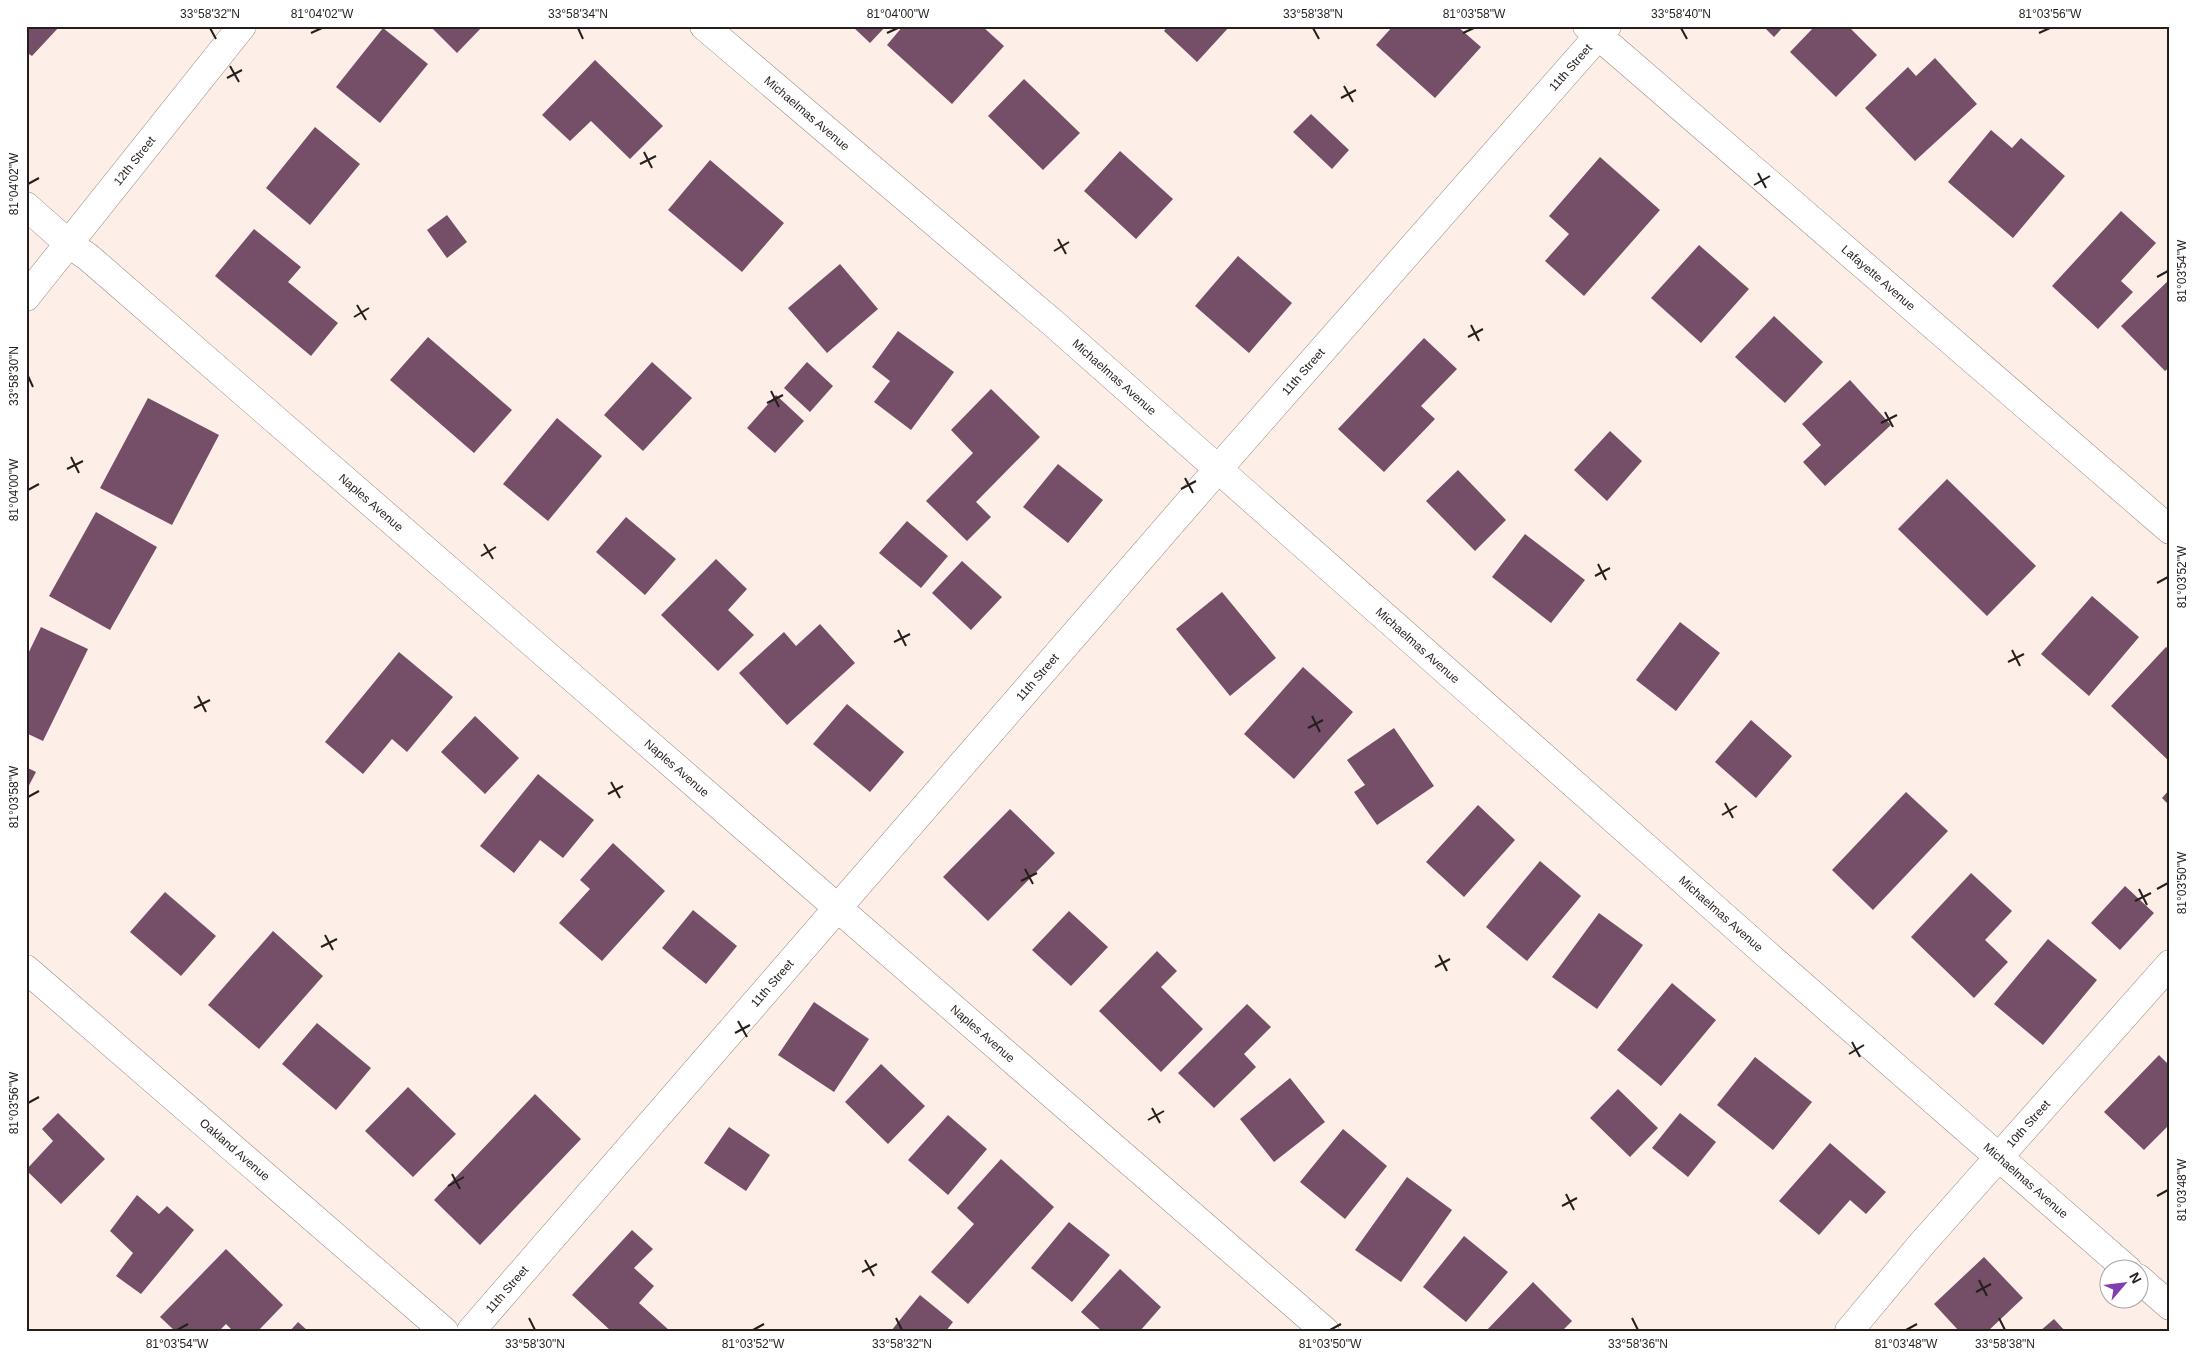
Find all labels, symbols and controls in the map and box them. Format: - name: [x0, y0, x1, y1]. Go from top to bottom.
- text: 33°58'32"N: [180, 7, 240, 21]
- text: 81°04'02"W: [291, 7, 354, 21]
- text: 33°58'34"N: [548, 7, 608, 21]
- text: 81°04'00"W: [867, 7, 930, 21]
- text: 33°58'38"N: [1283, 7, 1343, 21]
- text: 81°03'58"W: [1443, 7, 1506, 21]
- text: 33°58'40"N: [1651, 7, 1711, 21]
- text: 81°03'56"W: [2019, 7, 2082, 21]
- street label: 11th Street: [1546, 41, 1595, 94]
- street label: Michaelmas Avenue: [761, 73, 852, 154]
- street label: 12th Street: [111, 133, 159, 188]
- text: 81°04'02"W: [7, 152, 21, 215]
- text: 81°03'54"W: [2175, 239, 2189, 302]
- street label: Lafayette Avenue: [1839, 242, 1918, 314]
- street label: Michaelmas Avenue: [1069, 336, 1159, 418]
- street label: 11th Street: [1279, 345, 1328, 398]
- text: 33°58'30"N: [7, 346, 21, 406]
- text: 81°04'00"W: [7, 458, 21, 521]
- street label: Naples Avenue: [336, 471, 406, 535]
- text: 81°03'52"W: [2175, 545, 2189, 608]
- street label: Michaelmas Avenue: [1373, 605, 1463, 687]
- street label: 11th Street: [1013, 650, 1062, 704]
- street label: Naples Avenue: [642, 736, 712, 800]
- text: 81°03'58"W: [7, 765, 21, 828]
- text: 81°03'50"W: [2175, 851, 2189, 914]
- street label: Michaelmas Avenue: [1676, 873, 1766, 955]
- street label: 11th Street: [748, 956, 797, 1010]
- street label: Naples Avenue: [947, 1002, 1018, 1066]
- text: 81°03'56"W: [7, 1071, 21, 1134]
- street label: 10th Street: [2004, 1097, 2053, 1150]
- street label: Oakland Avenue: [197, 1116, 273, 1184]
- street label: Michaelmas Avenue: [1981, 1140, 2071, 1221]
- text: 81°03'48"W: [2175, 1158, 2189, 1221]
- north arrow: [2098, 1260, 2148, 1310]
- street label: 11th Street: [483, 1262, 532, 1316]
- text: N: [2126, 1270, 2145, 1286]
- text: 81°03'54"W: [146, 1337, 209, 1351]
- text: 33°58'30"N: [505, 1337, 565, 1351]
- text: 81°03'52"W: [722, 1337, 785, 1351]
- text: 33°58'32"N: [872, 1337, 932, 1351]
- text: 81°03'50"W: [1299, 1337, 1362, 1351]
- text: 33°58'36"N: [1608, 1337, 1668, 1351]
- text: 81°03'48"W: [1875, 1337, 1938, 1351]
- text: 33°58'38"N: [1975, 1337, 2035, 1351]

